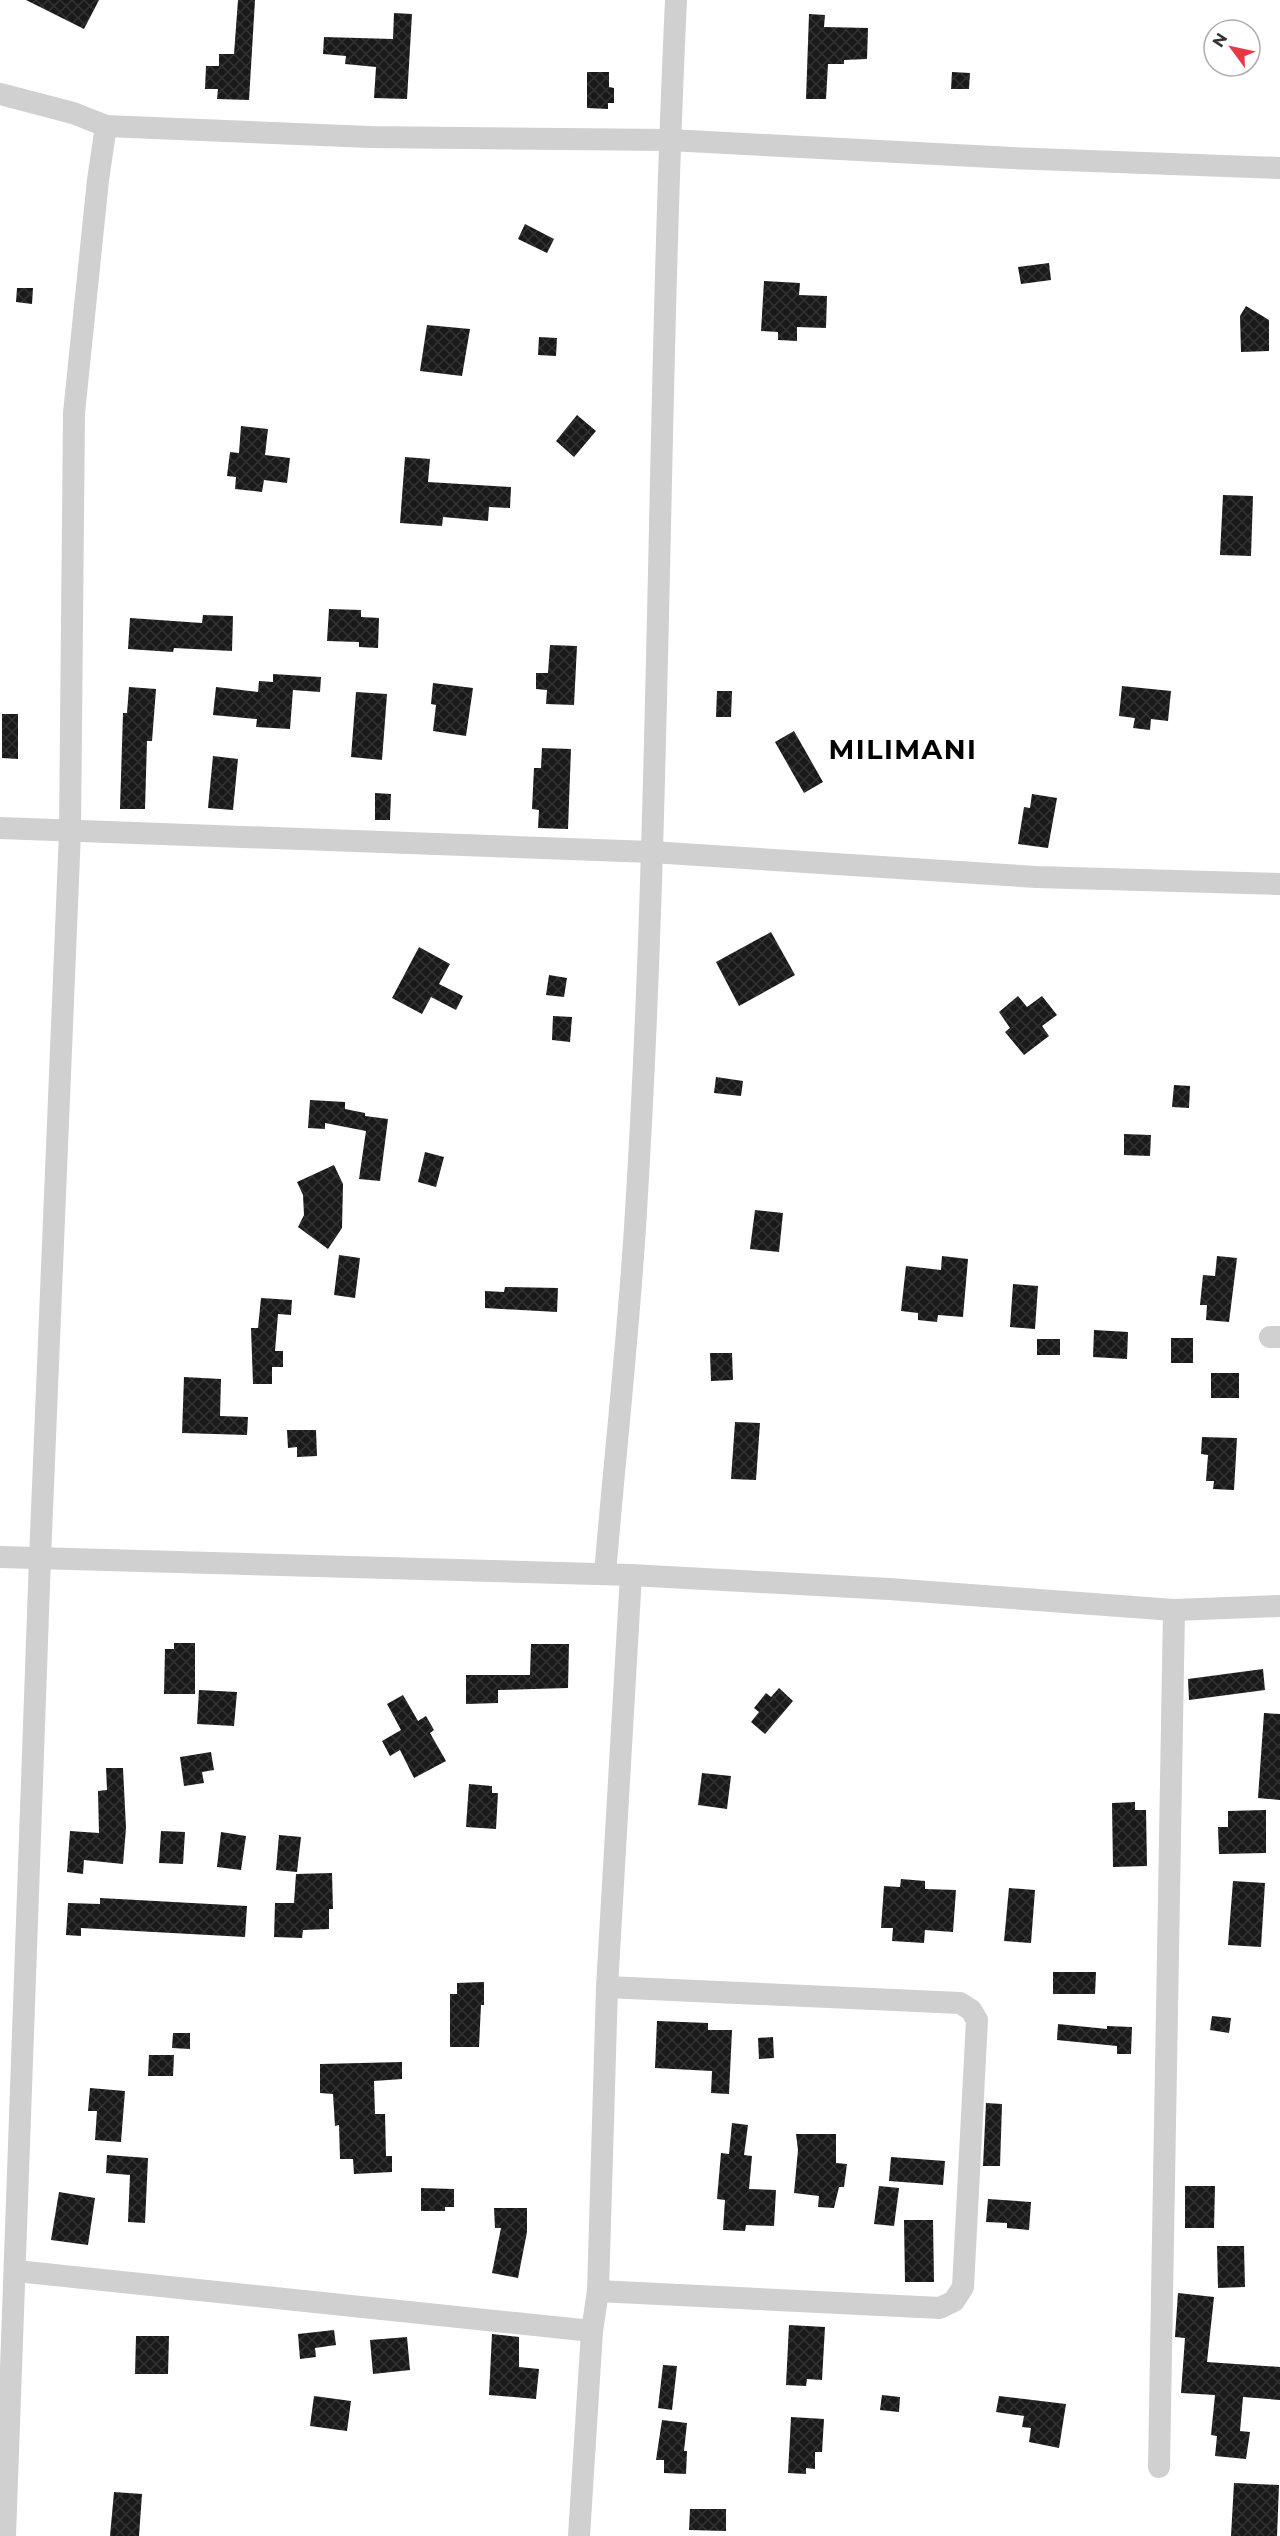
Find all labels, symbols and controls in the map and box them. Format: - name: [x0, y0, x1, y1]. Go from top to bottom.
- north arrow: [1202, 18, 1262, 78]
- text: N: [1208, 30, 1231, 51]
- district label: MILIMANI: [829, 733, 977, 766]

